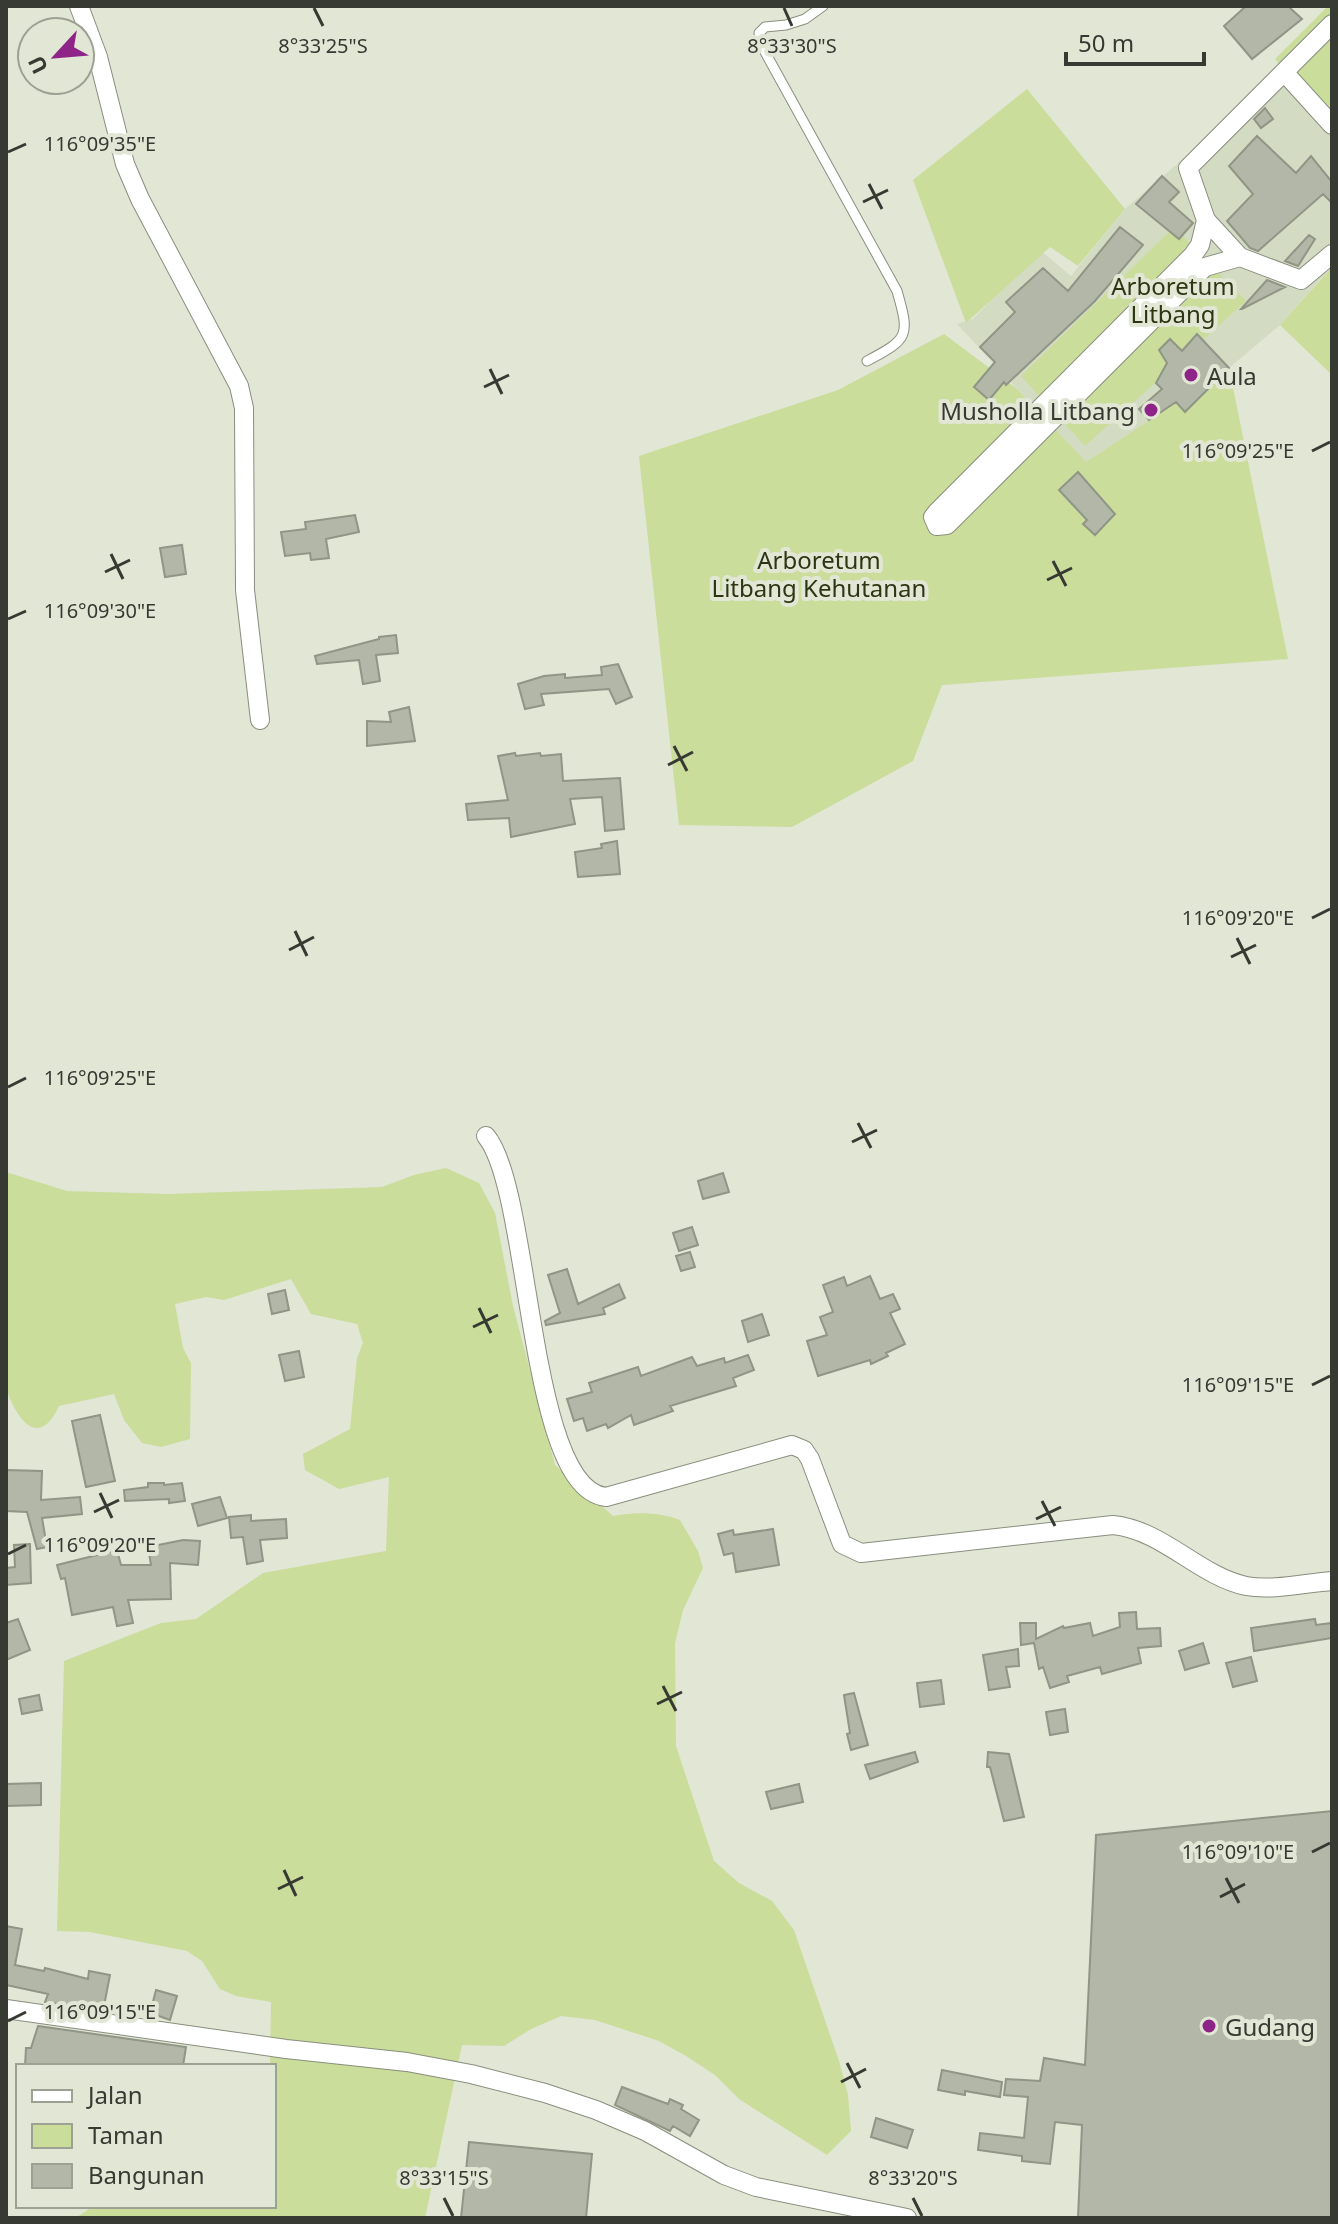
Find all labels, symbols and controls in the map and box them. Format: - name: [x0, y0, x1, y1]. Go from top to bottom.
- north arrow: [16, 16, 96, 96]
- scale bar: [1066, 16, 1204, 66]
- text: 50 m: [1078, 26, 1134, 59]
- text: 8°33'25"S: [278, 32, 368, 59]
- text: 8°33'30"S: [747, 32, 837, 59]
- text: U: [20, 51, 54, 79]
- text: 116°09'35"E: [44, 130, 156, 157]
- park label: Arboretum Litbang: [1111, 269, 1235, 330]
- place label: Aula: [1207, 359, 1257, 392]
- marker: Aula: [1182, 366, 1200, 384]
- place label: Musholla Litbang: [940, 394, 1135, 427]
- marker: Musholla Litbang: [1142, 401, 1160, 419]
- text: 116°09'25"E: [1182, 437, 1294, 464]
- park label: Arboretum Litbang Kehutanan: [712, 543, 926, 604]
- text: 116°09'30"E: [44, 597, 156, 624]
- text: 116°09'20"E: [1182, 904, 1294, 931]
- text: 116°09'25"E: [44, 1064, 156, 1091]
- text: 116°09'15"E: [1182, 1371, 1294, 1398]
- text: 116°09'20"E: [44, 1531, 156, 1558]
- text: 116°09'10"E: [1182, 1838, 1294, 1865]
- text: 116°09'15"E: [44, 1998, 156, 2025]
- place label: Gudang: [1225, 2010, 1315, 2043]
- marker: Gudang: [1200, 2017, 1218, 2035]
- legend: [16, 2064, 276, 2208]
- text: Jalan: [86, 2078, 143, 2111]
- text: Taman: [88, 2118, 164, 2151]
- text: Bangunan: [88, 2158, 205, 2191]
- text: 8°33'15"S: [399, 2164, 489, 2191]
- text: 8°33'20"S: [868, 2164, 958, 2191]

